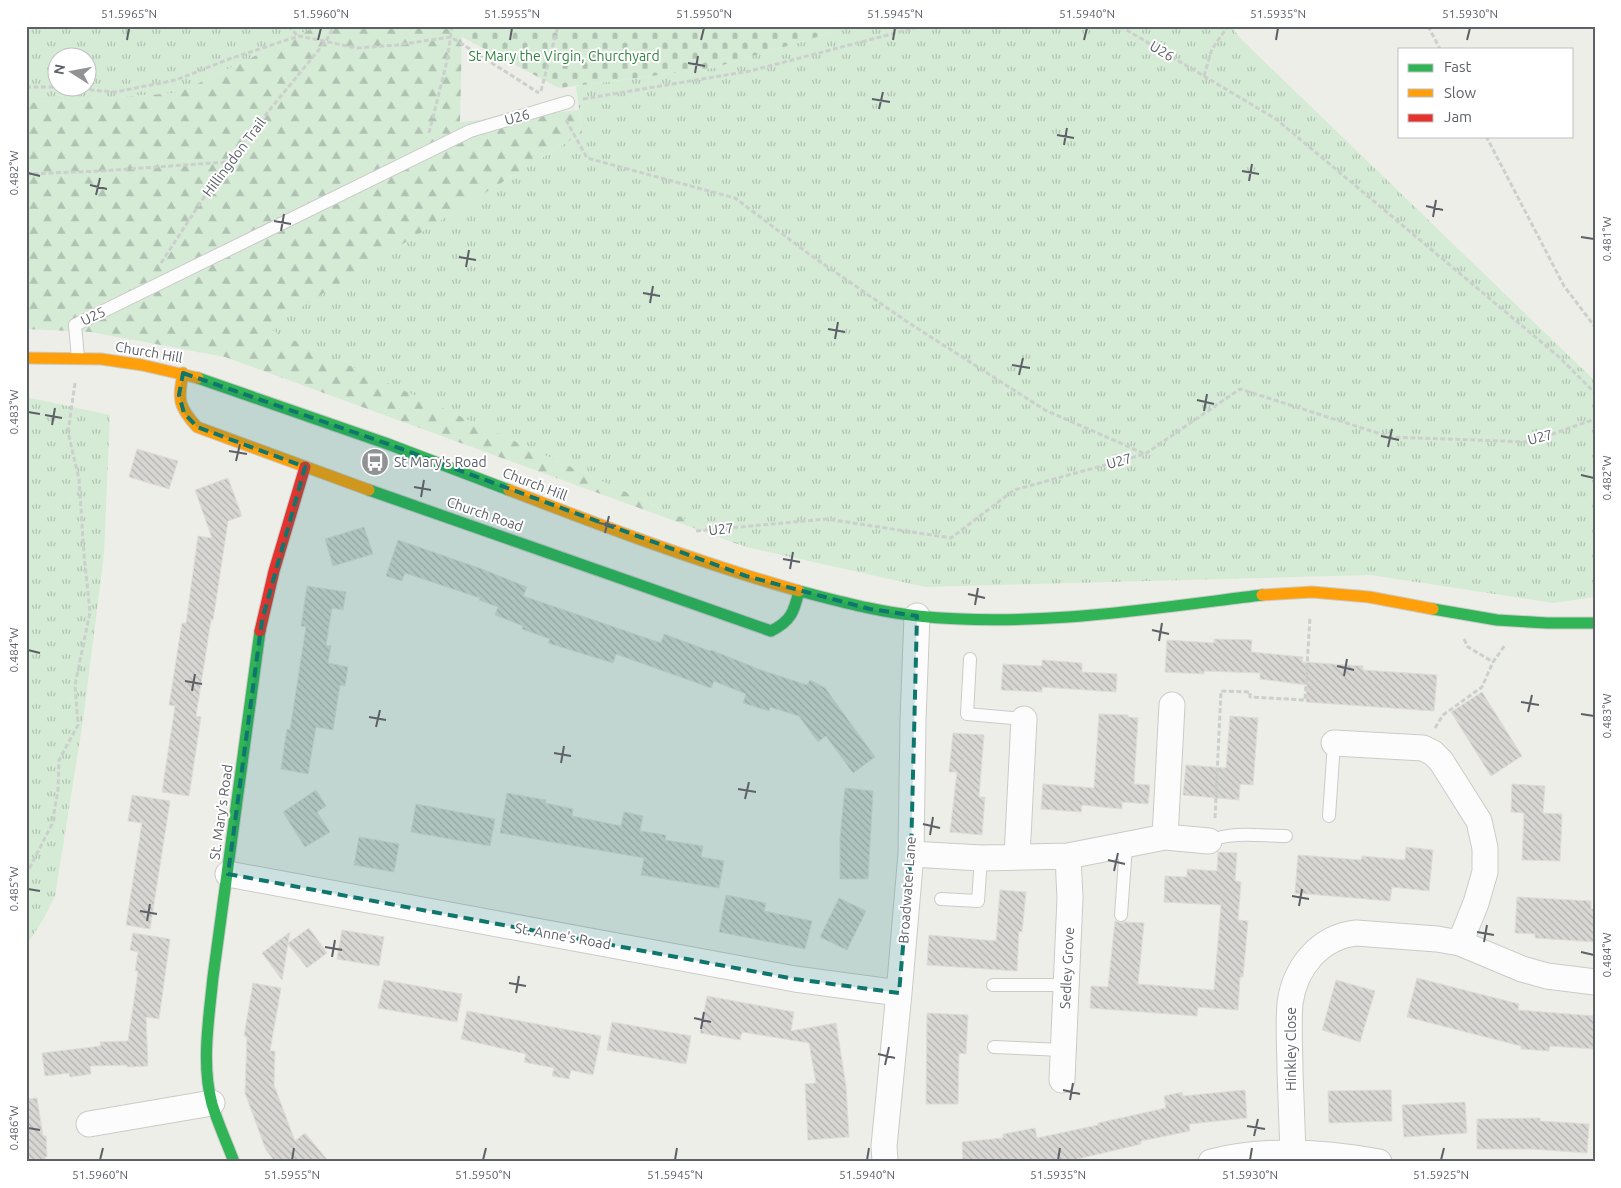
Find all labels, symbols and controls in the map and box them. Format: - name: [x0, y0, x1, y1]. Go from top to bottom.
- text: 51.5965°N: [101, 7, 157, 20]
- text: 51.5960°N: [293, 7, 349, 20]
- text: 51.5955°N: [484, 7, 540, 20]
- text: 51.5950°N: [676, 7, 732, 20]
- text: 51.5945°N: [867, 7, 923, 20]
- text: 51.5940°N: [1059, 7, 1115, 20]
- text: 51.5935°N: [1250, 7, 1306, 20]
- text: 51.5930°N: [1442, 7, 1498, 20]
- street label: U26: [1147, 38, 1177, 64]
- north arrow: [48, 48, 98, 98]
- park label: St Mary the Virgin, Churchyard: [468, 48, 660, 64]
- legend: [1398, 48, 1574, 138]
- text: Fast: [1444, 58, 1472, 75]
- text: N: [50, 63, 68, 76]
- text: Slow: [1444, 84, 1477, 101]
- street label: U26: [503, 106, 531, 128]
- text: Jam: [1444, 108, 1472, 125]
- street label: Hillingdon Trail: [199, 114, 269, 200]
- text: 0.482°W: [7, 151, 20, 196]
- text: 0.481°W: [1600, 217, 1613, 262]
- street label: U25: [78, 303, 108, 329]
- street label: Church Hill: [114, 338, 184, 366]
- text: 0.483°W: [7, 390, 20, 435]
- street label: U27: [1526, 426, 1554, 448]
- bus stop icon: St Mary's Road: [360, 447, 390, 477]
- street label: U27: [1105, 450, 1133, 472]
- place label: St Mary's Road: [394, 454, 487, 470]
- text: 0.482°W: [1600, 456, 1613, 501]
- street label: Church Hill: [500, 464, 570, 504]
- street label: Church Road: [445, 493, 525, 535]
- street label: U27: [708, 520, 734, 538]
- text: 0.484°W: [7, 628, 20, 673]
- text: 0.483°W: [1600, 694, 1613, 739]
- street label: St. Mary's Road: [206, 763, 236, 861]
- street label: Broadwater Lane: [895, 836, 919, 944]
- text: 0.485°W: [7, 867, 20, 912]
- street label: St. Anne's Road: [514, 920, 612, 952]
- street label: Sedley Grove: [1057, 927, 1077, 1009]
- text: 0.484°W: [1600, 933, 1613, 978]
- street label: Hinkley Close: [1283, 1007, 1299, 1091]
- text: 0.486°W: [7, 1106, 20, 1151]
- text: 51.5960°N: [72, 1168, 128, 1181]
- text: 51.5955°N: [264, 1168, 320, 1181]
- text: 51.5950°N: [455, 1168, 511, 1181]
- text: 51.5945°N: [647, 1168, 703, 1181]
- text: 51.5940°N: [839, 1168, 895, 1181]
- text: 51.5935°N: [1030, 1168, 1086, 1181]
- text: 51.5930°N: [1222, 1168, 1278, 1181]
- text: 51.5925°N: [1413, 1168, 1469, 1181]

